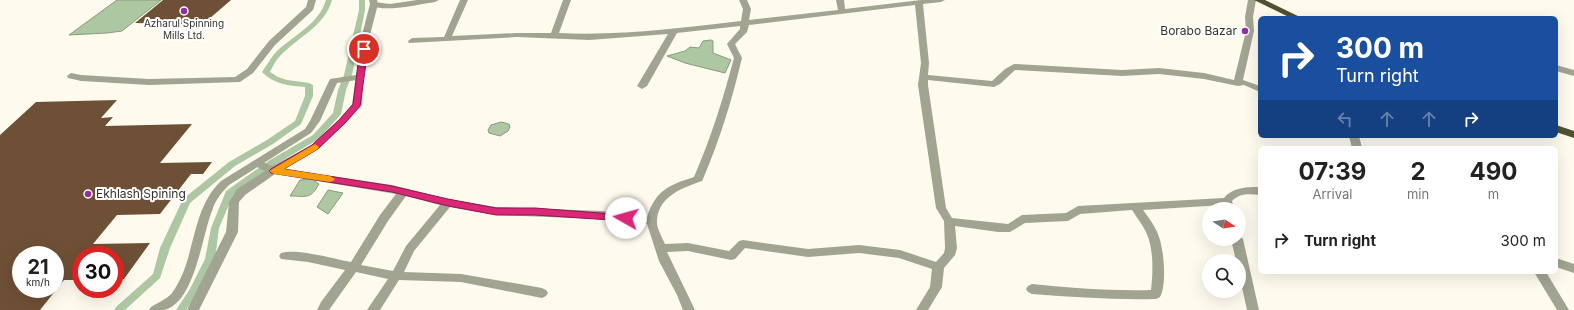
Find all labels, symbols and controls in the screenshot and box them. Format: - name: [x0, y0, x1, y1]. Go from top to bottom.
- marker: Azharul Spinning Mills Ltd.: [179, 6, 189, 16]
- place label: Azharul Spinning Mills Ltd.: [144, 17, 224, 41]
- place label: Borabo Bazar: [1160, 23, 1237, 38]
- marker: Borabo Bazar: [1240, 26, 1250, 36]
- text: 300 m: [1336, 31, 1424, 65]
- pin: [347, 32, 381, 66]
- icon: right: [1270, 32, 1322, 84]
- icon: arrive: [353, 38, 375, 60]
- text: Turn right: [1336, 65, 1419, 86]
- icon: left: [1334, 108, 1356, 130]
- icon: ahead: [1376, 108, 1398, 130]
- icon: ahead: [1418, 108, 1440, 130]
- icon: right: [1460, 108, 1482, 130]
- text: 07:39: [1298, 157, 1366, 186]
- text: 2: [1410, 157, 1426, 186]
- text: 490: [1470, 157, 1518, 186]
- place label: Ekhlash Spining: [96, 186, 186, 201]
- text: Arrival: [1312, 186, 1352, 202]
- text: min: [1407, 186, 1429, 202]
- text: m: [1488, 186, 1499, 202]
- marker: Ekhlash Spining: [83, 189, 93, 199]
- position arrow: [605, 197, 647, 239]
- north arrow: [1202, 202, 1246, 246]
- map controls: [1202, 202, 1246, 298]
- icon: right: [1270, 229, 1292, 251]
- text: Turn right: [1304, 231, 1376, 250]
- text: 300 m: [1500, 231, 1546, 250]
- speed limit sign: 30: [72, 246, 124, 298]
- button: search: [1202, 254, 1246, 298]
- text: 21: [27, 255, 49, 279]
- text: km/h: [26, 276, 50, 288]

